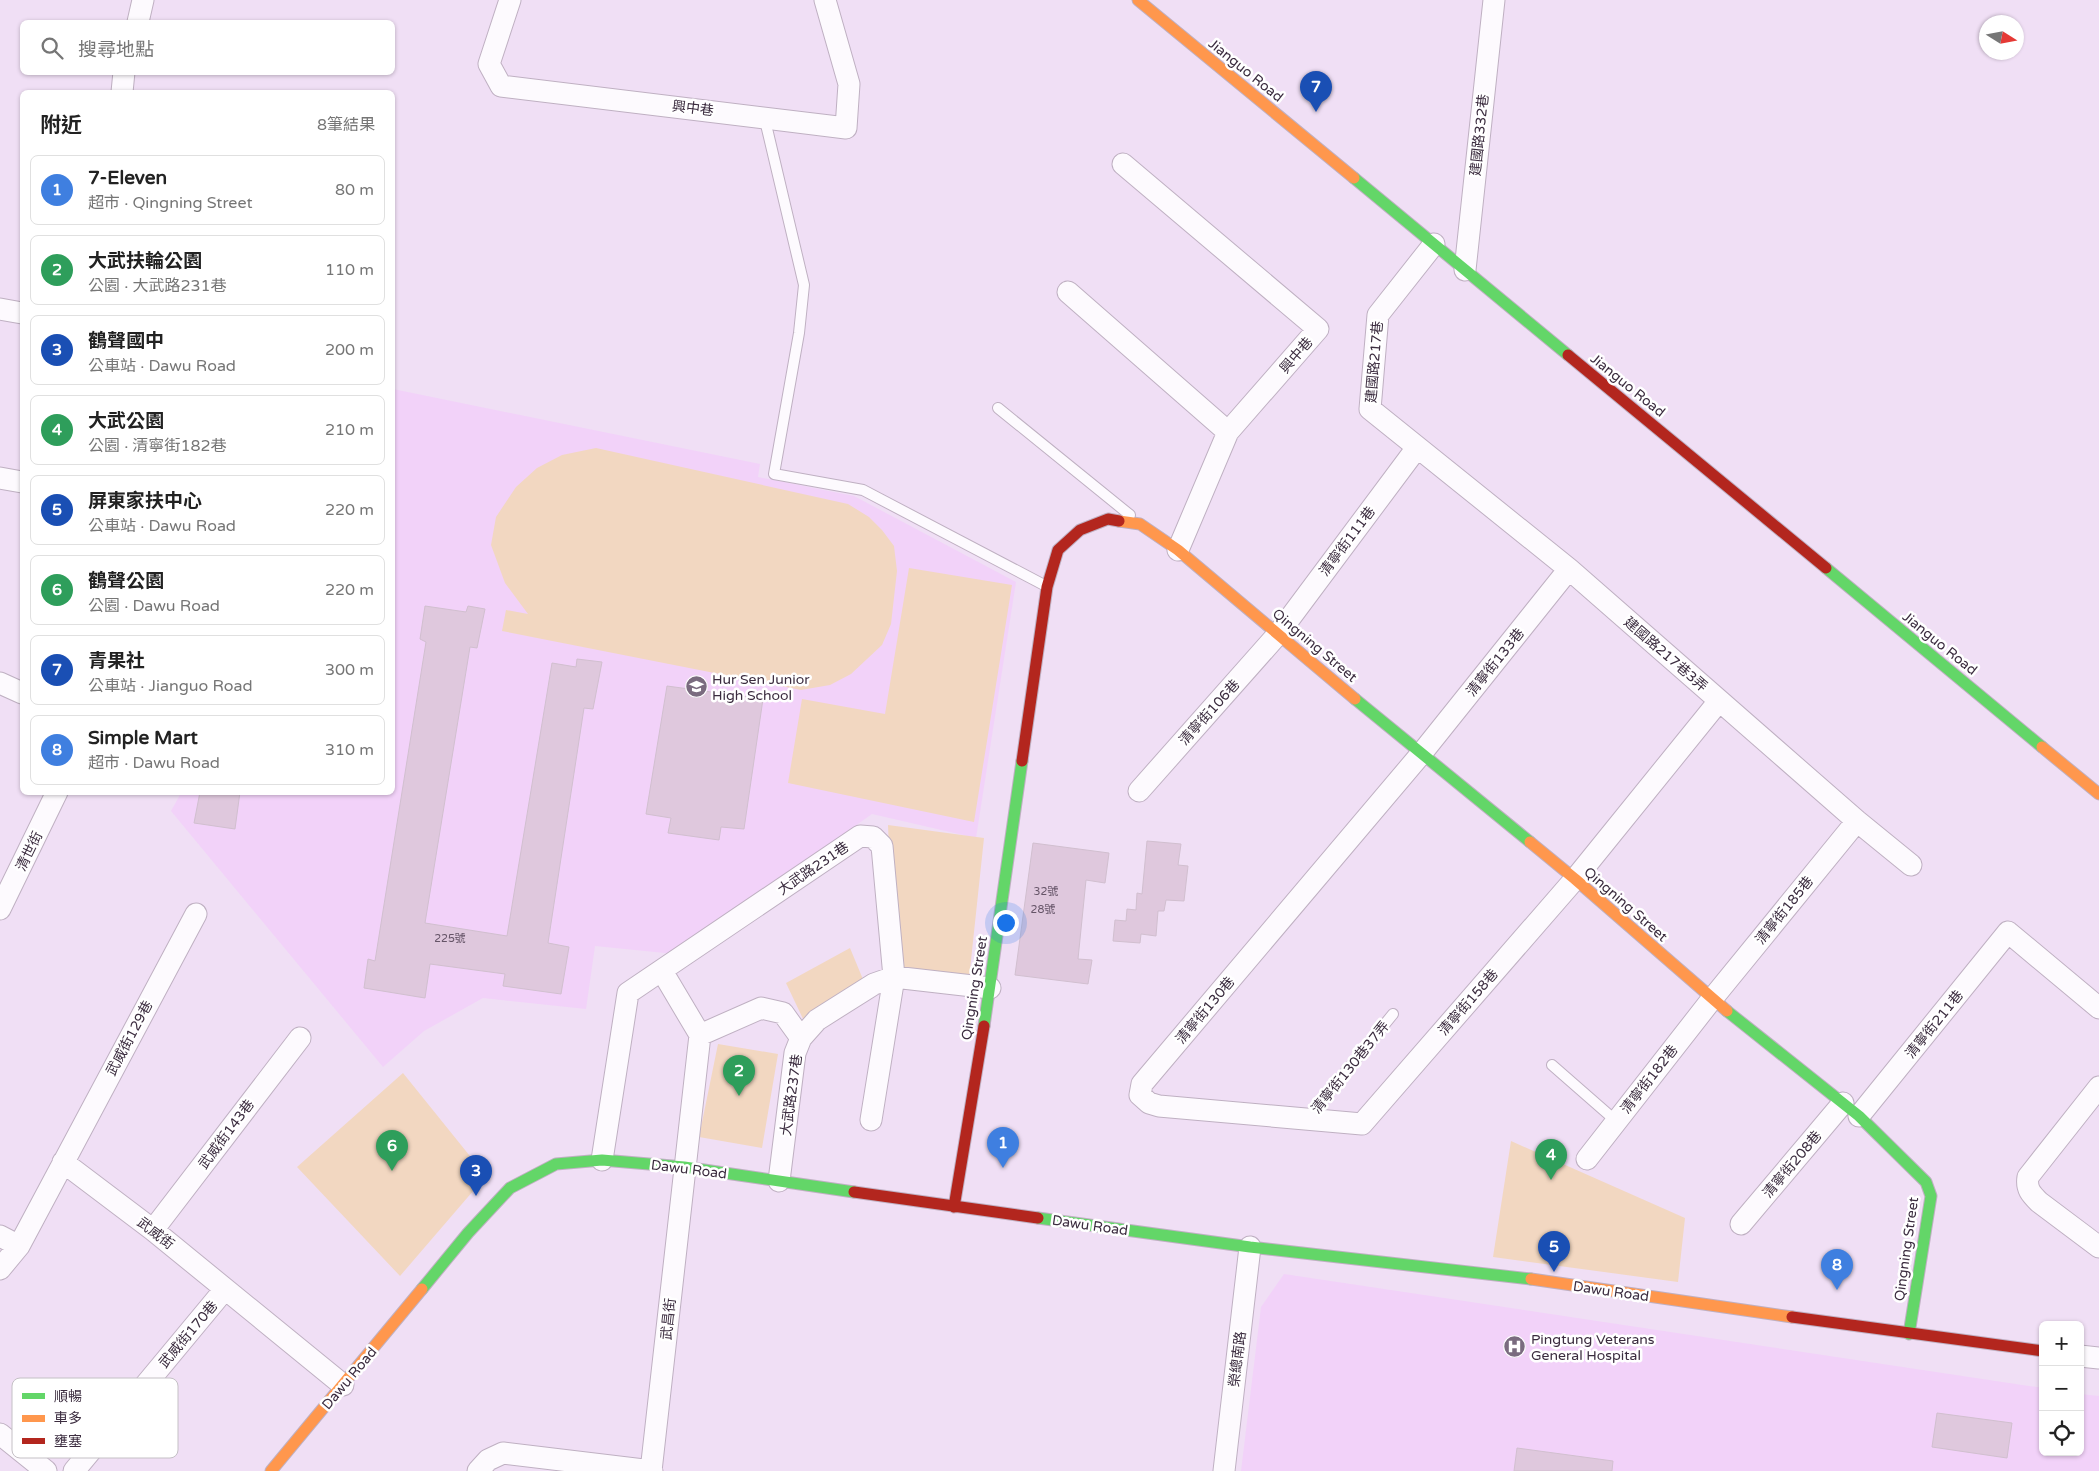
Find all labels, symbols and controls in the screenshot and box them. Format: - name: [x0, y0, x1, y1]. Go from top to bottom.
- north arrow: [1979, 15, 2024, 60]
- search box: [20, 20, 395, 75]
- icon: search: [38, 34, 66, 62]
- street label: Jianguo Road: [1205, 35, 1286, 106]
- text: 搜尋地點: [78, 39, 154, 61]
- pin: 7: [1300, 71, 1332, 112]
- street label: 建國路332巷: [1467, 93, 1492, 177]
- street label: 興中巷: [671, 98, 715, 119]
- text: 附近: [40, 113, 82, 138]
- text: 8筆結果: [317, 115, 375, 135]
- text: 7-Eleven: [88, 167, 167, 189]
- text: 1: [52, 180, 62, 200]
- text: 80 m: [335, 180, 374, 200]
- text: 超市 · Qingning Street: [88, 193, 253, 213]
- text: 大武扶輪公園: [88, 250, 202, 272]
- text: 2: [52, 260, 62, 280]
- text: 110 m: [325, 260, 374, 280]
- text: 公園 · 大武路231巷: [88, 276, 227, 296]
- street label: 建國路217巷: [1362, 320, 1387, 404]
- text: 鶴聲國中: [88, 330, 164, 352]
- street label: 興中巷: [1276, 334, 1317, 377]
- text: 3: [52, 340, 62, 360]
- text: 200 m: [325, 340, 374, 360]
- street label: Jianguo Road: [1587, 350, 1668, 421]
- text: 公車站 · Dawu Road: [88, 356, 236, 376]
- text: 大武公園: [88, 410, 164, 432]
- text: 4: [52, 420, 62, 440]
- text: 210 m: [325, 420, 374, 440]
- text: 公園 · 清寧街182巷: [88, 436, 227, 456]
- text: 屏東家扶中心: [88, 490, 202, 512]
- text: 5: [52, 500, 62, 520]
- text: 220 m: [325, 500, 374, 520]
- street label: 清寧街111巷: [1316, 503, 1379, 579]
- text: 公車站 · Dawu Road: [88, 516, 236, 536]
- text: 鶴聲公園: [88, 570, 164, 592]
- text: 6: [52, 580, 62, 600]
- text: 220 m: [325, 580, 374, 600]
- text: 公園 · Dawu Road: [88, 596, 220, 616]
- street label: Qingning Street: [1269, 605, 1361, 686]
- street label: Jianguo Road: [1899, 608, 1980, 679]
- street label: 建國路217巷3弄: [1620, 613, 1711, 695]
- street label: 清寧街133巷: [1463, 625, 1528, 700]
- text: 青果社: [88, 650, 145, 672]
- text: 7: [52, 660, 62, 680]
- text: 300 m: [325, 660, 374, 680]
- place label: Hur Sen Junior High School: [712, 671, 810, 704]
- school or university icon: Hur Sen Junior High School: [684, 675, 708, 699]
- text: 公車站 · Jianguo Road: [88, 676, 253, 696]
- street label: 清寧街106巷: [1175, 676, 1243, 749]
- text: Simple Mart: [88, 727, 198, 749]
- text: 8: [52, 740, 62, 760]
- text: 310 m: [325, 740, 374, 760]
- text: 超市 · Dawu Road: [88, 753, 220, 773]
- street label: 清世街: [13, 829, 46, 874]
- street label: 大武路231巷: [774, 838, 852, 898]
- street label: Qingning Street: [1580, 863, 1671, 946]
- street label: 清寧街185巷: [1752, 873, 1817, 948]
- house number: 32號: [1034, 885, 1058, 898]
- house number: 28號: [1031, 903, 1055, 916]
- your location: [993, 910, 1019, 936]
- house number: 225號: [434, 932, 466, 945]
- street label: Qingning Street: [958, 934, 991, 1041]
- street label: 清寧街158巷: [1435, 966, 1502, 1039]
- street label: 清寧街130巷: [1172, 973, 1238, 1047]
- street label: 清寧街211巷: [1902, 987, 1967, 1062]
- street label: 武威街129巷: [103, 998, 156, 1079]
- street label: 清寧街130巷37弄: [1308, 1018, 1393, 1117]
- street label: 清寧街182巷: [1617, 1042, 1681, 1117]
- street label: 大武路237巷: [777, 1053, 806, 1137]
- pin: 2: [723, 1055, 755, 1096]
- street label: 武威街143巷: [195, 1096, 258, 1172]
- pin: 1: [987, 1127, 1019, 1168]
- street label: 清寧街208巷: [1759, 1127, 1825, 1201]
- pin: 6: [376, 1130, 408, 1171]
- pin: 4: [1535, 1139, 1567, 1180]
- pin: 3: [460, 1155, 492, 1196]
- street label: Dawu Road: [650, 1156, 728, 1183]
- street label: Qingning Street: [1891, 1195, 1922, 1302]
- street label: Dawu Road: [1051, 1212, 1129, 1239]
- street label: 武威街: [134, 1214, 177, 1253]
- pin: 5: [1538, 1231, 1570, 1272]
- pin: 8: [1821, 1249, 1853, 1290]
- street label: Dawu Road: [1572, 1278, 1650, 1305]
- street label: 武威街170巷: [155, 1297, 221, 1371]
- street label: 武昌街: [658, 1297, 679, 1341]
- map controls: [2039, 1321, 2084, 1456]
- button: +: [2039, 1321, 2084, 1366]
- street label: 榮總南路: [1226, 1330, 1249, 1388]
- place label: Pingtung Veterans General Hospital: [1531, 1331, 1655, 1364]
- hospital icon: Pingtung Veterans General Hospital: [1503, 1335, 1527, 1359]
- street label: Dawu Road: [318, 1344, 381, 1413]
- button: −: [2039, 1366, 2084, 1411]
- legend: [12, 1378, 178, 1458]
- text: 順暢: [54, 1388, 82, 1405]
- text: 車多: [54, 1410, 82, 1427]
- button: locate: [2039, 1411, 2084, 1456]
- text: 壅塞: [54, 1433, 82, 1450]

